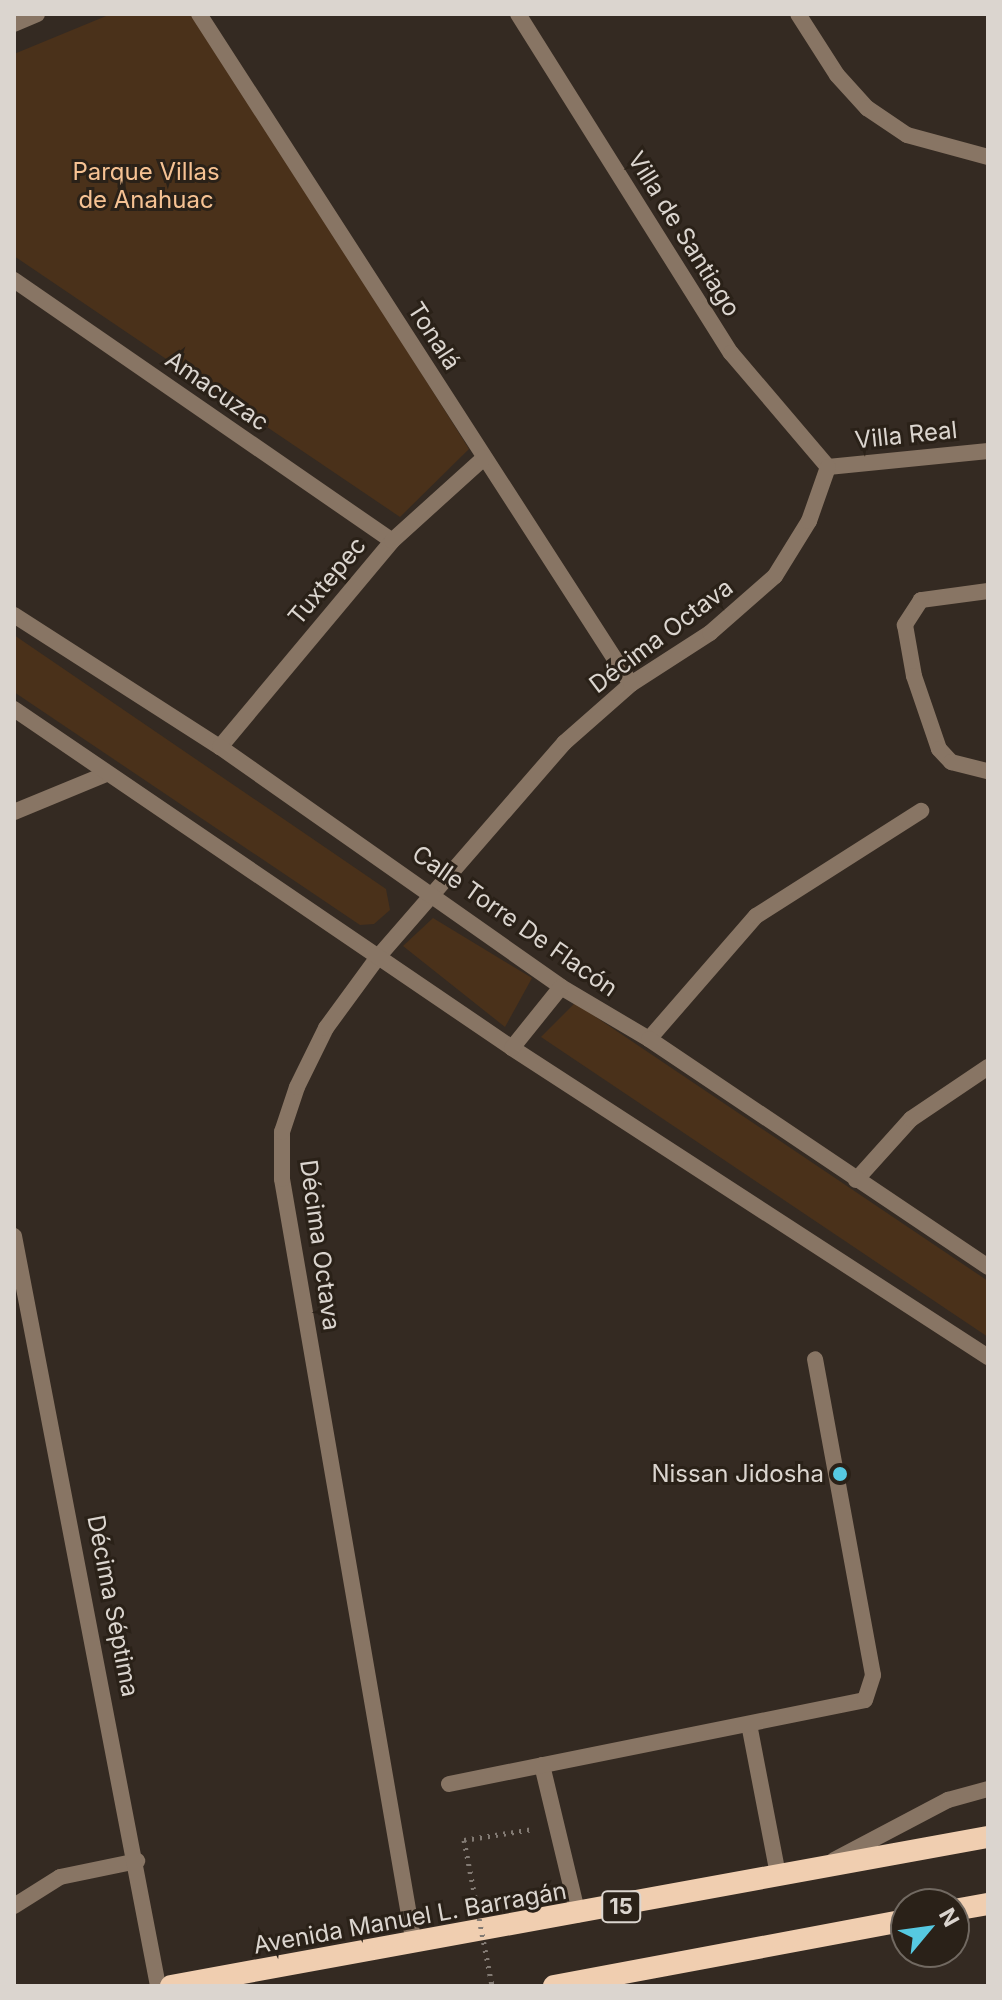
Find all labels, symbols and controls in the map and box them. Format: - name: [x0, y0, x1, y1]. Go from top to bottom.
- street label: Villa de Santiago: [622, 146, 746, 322]
- park label: Parque Villas de Anahuac: [72, 158, 220, 214]
- street label: Tonalá: [402, 297, 466, 375]
- street label: Amacuzac: [160, 345, 274, 437]
- street label: Villa Real: [853, 415, 959, 455]
- street label: Tuxtepec: [282, 531, 372, 631]
- street label: Décima Octava: [584, 573, 738, 699]
- street label: Calle Torre De Flacón: [407, 839, 623, 1003]
- street label: Décima Octava: [294, 1158, 346, 1332]
- place label: Nissan Jidosha: [651, 1460, 824, 1488]
- marker: Nissan Jidosha: [831, 1465, 849, 1483]
- street label: Décima Séptima: [81, 1513, 145, 1699]
- street label: Avenida Manuel L. Barragán: [251, 1876, 569, 1960]
- north arrow: [890, 1888, 970, 1968]
- road number: 15: [601, 1889, 641, 1925]
- text: N: [934, 1904, 965, 1931]

